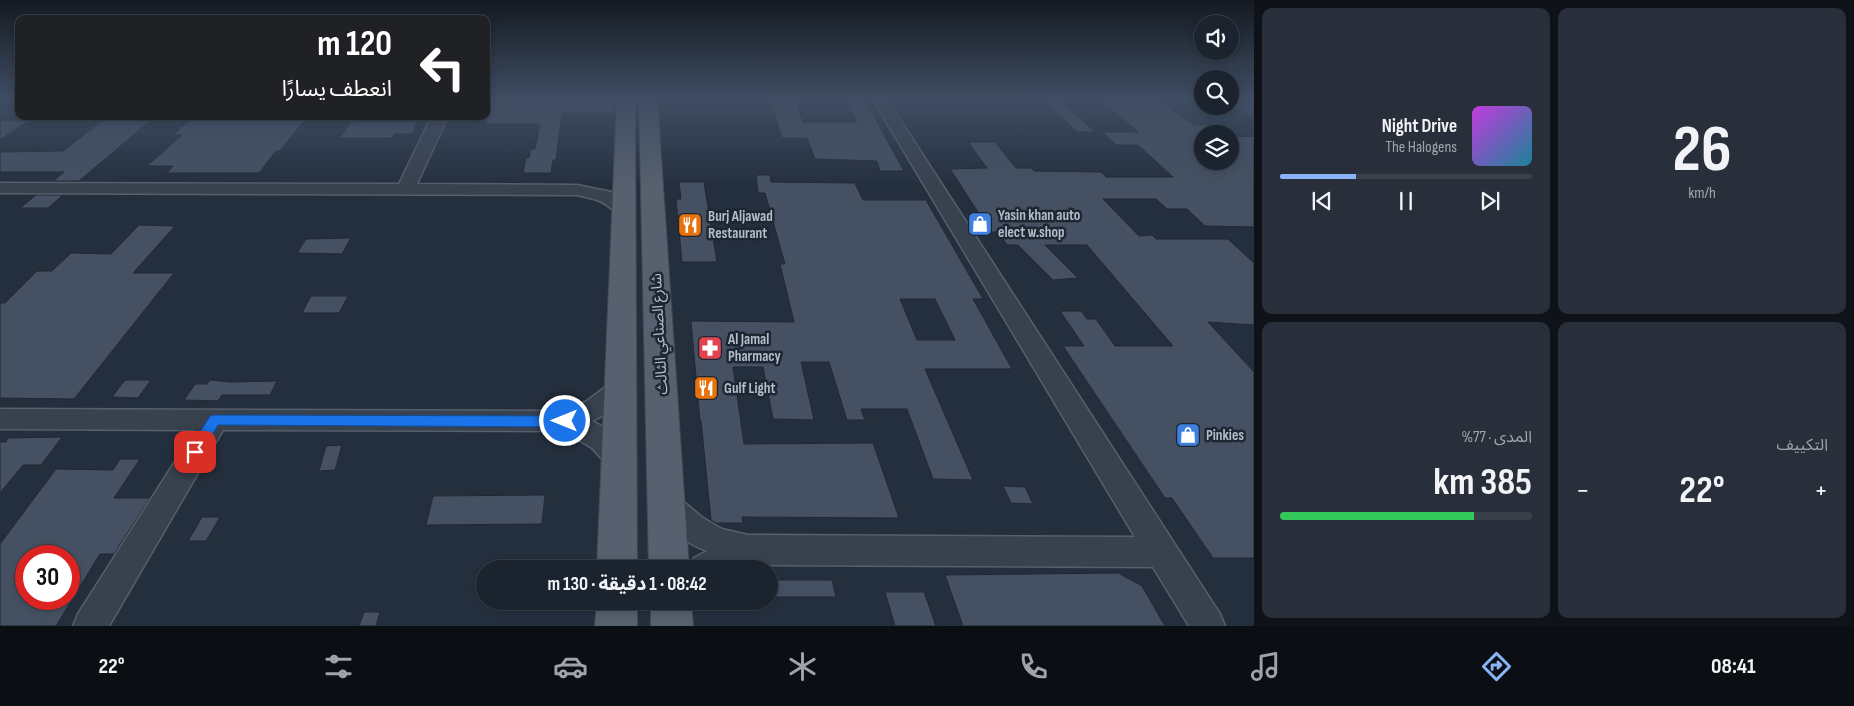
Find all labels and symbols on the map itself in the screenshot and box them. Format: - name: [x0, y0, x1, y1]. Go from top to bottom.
- place label: Yasin khan auto elect w.shop: [998, 206, 1080, 242]
- place label: Burj Aljawad Restaurant: [708, 207, 773, 243]
- shop icon: Yasin khan auto elect w.shop: [967, 211, 993, 237]
- restaurant icon: Burj Aljawad Restaurant: [677, 212, 703, 238]
- street label: شارع الصناعي الثالث: [647, 272, 674, 395]
- place label: Al Jamal Pharmacy: [727, 330, 782, 366]
- pharmacy icon: Al Jamal Pharmacy: [697, 335, 723, 361]
- restaurant icon: Gulf Light: [693, 375, 719, 401]
- place label: Gulf Light: [724, 379, 776, 398]
- position arrow: [538, 394, 590, 446]
- shop icon: Pinkies: [1175, 422, 1201, 448]
- place label: Pinkies: [1206, 426, 1244, 445]
- pin: [174, 431, 216, 473]
- speed limit sign: 30: [15, 545, 80, 610]

